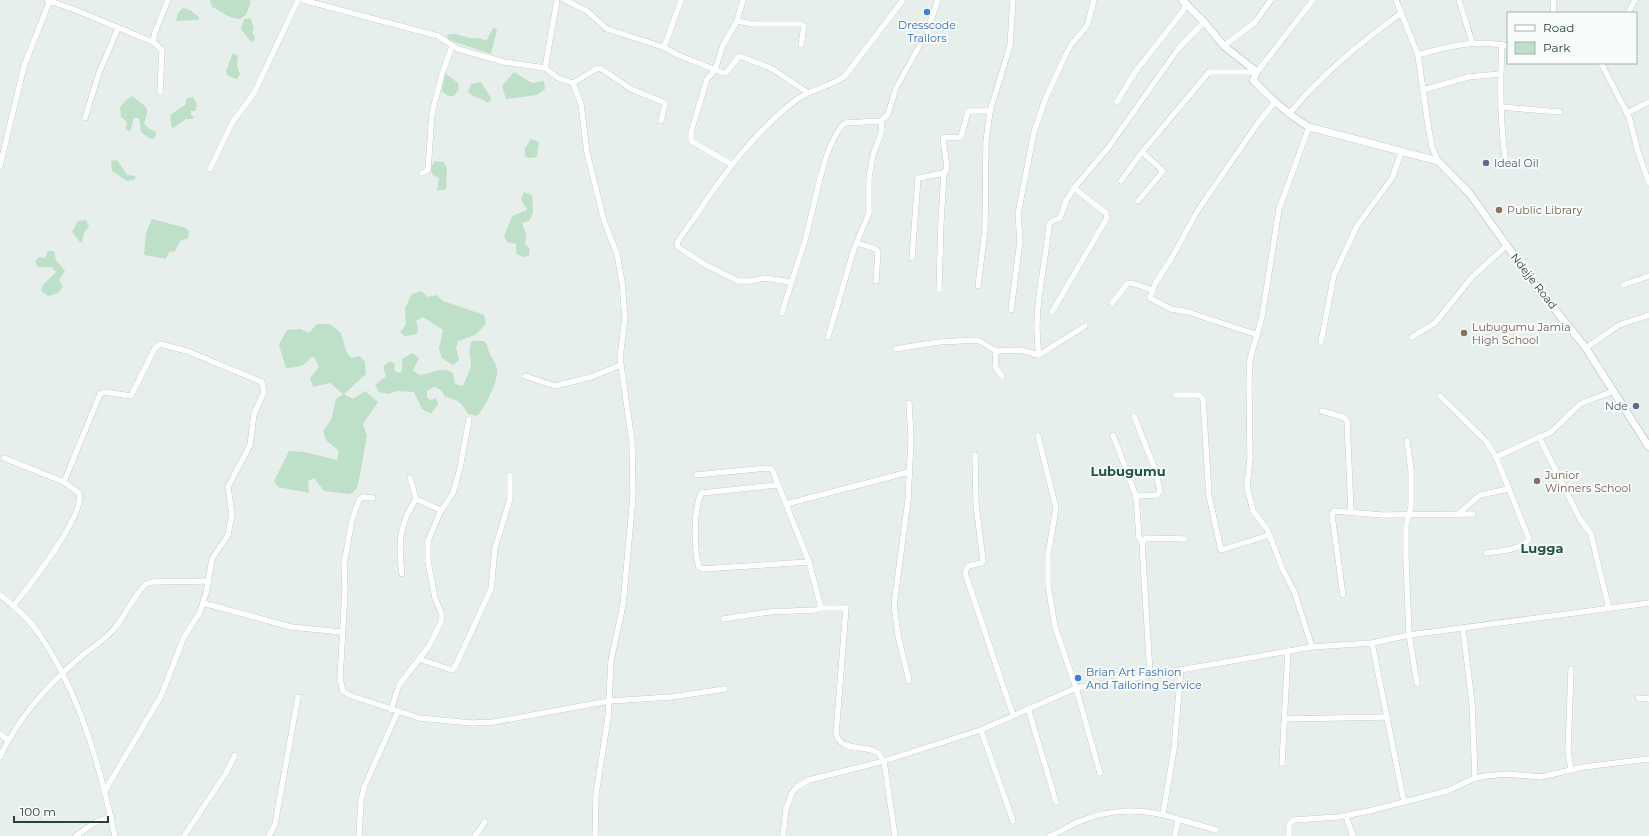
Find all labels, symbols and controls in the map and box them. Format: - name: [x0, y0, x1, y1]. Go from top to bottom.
- marker: Dresscode Trailors: [922, 7, 932, 17]
- legend: [1507, 12, 1637, 64]
- place label: Dresscode Trailors: [898, 18, 956, 45]
- text: Road: [1543, 20, 1574, 35]
- text: Park: [1543, 40, 1571, 55]
- place label: Ideal Oil: [1494, 156, 1539, 170]
- marker: Ideal Oil: [1481, 158, 1491, 168]
- place label: Public Library: [1507, 203, 1582, 217]
- marker: Public Library: [1494, 205, 1504, 215]
- street label: Ndejje Road: [1508, 250, 1560, 312]
- place label: Lubugumu Jamia High School: [1472, 320, 1571, 347]
- marker: Lubugumu Jamia High School: [1459, 328, 1469, 338]
- place label: Nde: [1605, 399, 1628, 413]
- marker: Nde: [1631, 401, 1641, 411]
- district label: Lubugumu: [1090, 463, 1166, 479]
- place label: Junior Winners School: [1544, 468, 1631, 495]
- marker: Junior Winners School: [1532, 476, 1542, 486]
- district label: Lugga: [1521, 540, 1563, 556]
- place label: Brian Art Fashion And Tailoring Service: [1086, 665, 1202, 692]
- marker: Brian Art Fashion And Tailoring Service: [1073, 673, 1083, 683]
- scale bar: [14, 798, 108, 824]
- text: 100 m: [20, 804, 56, 819]

